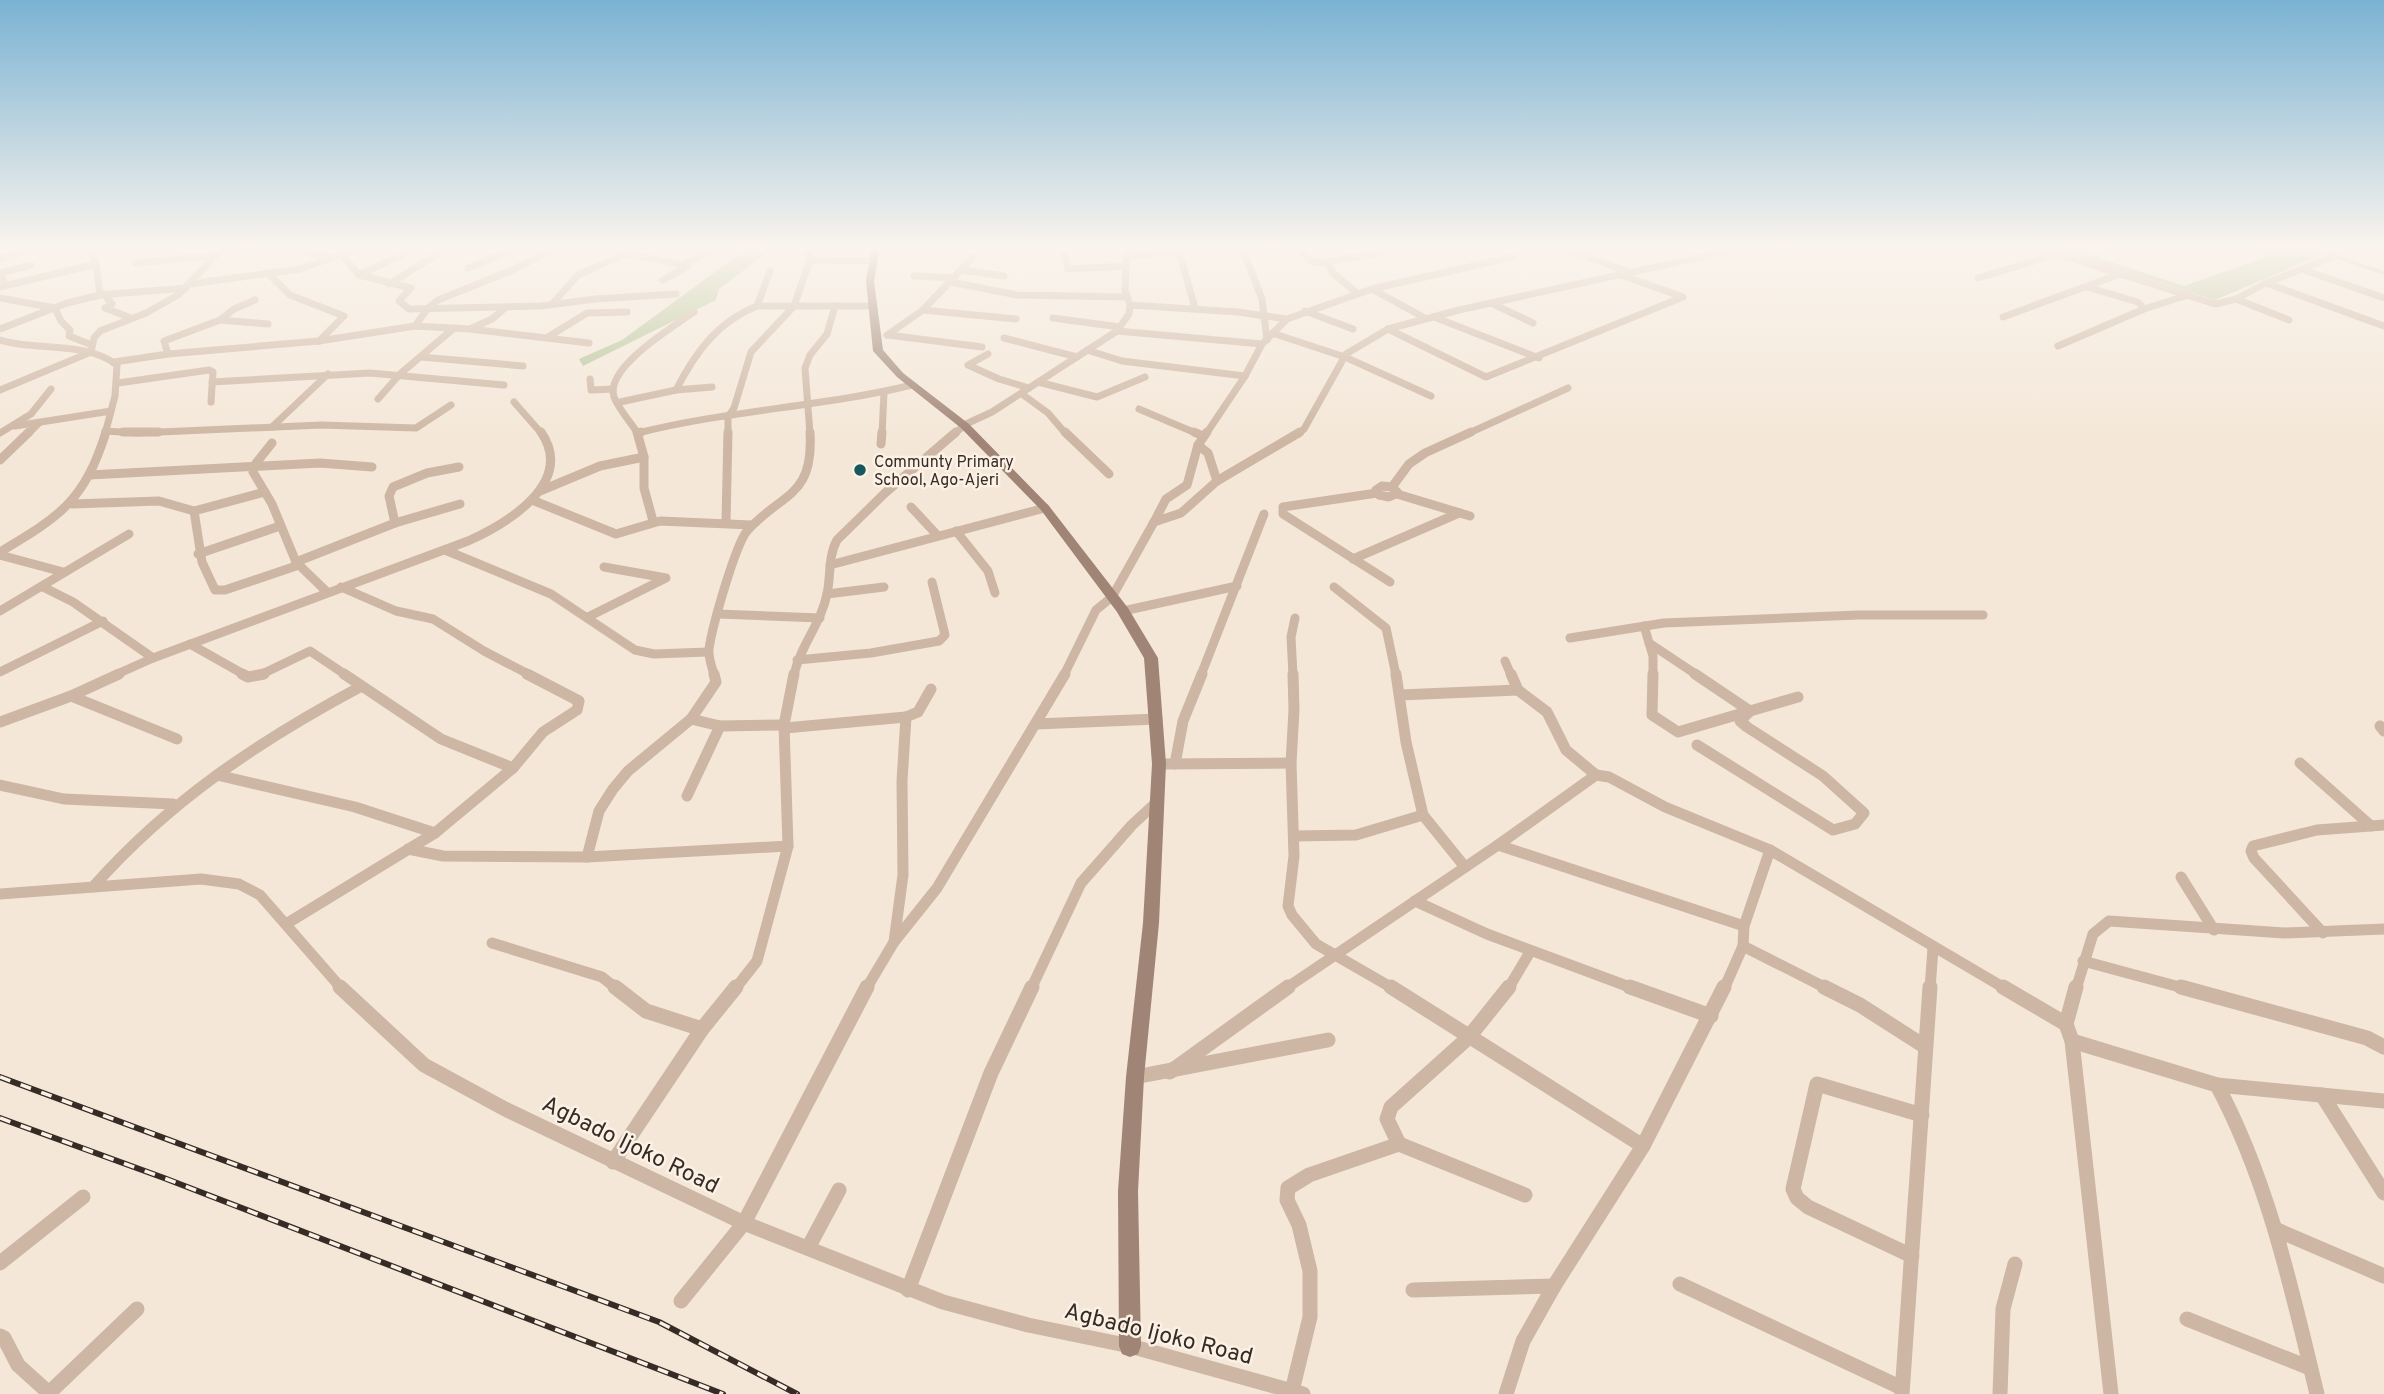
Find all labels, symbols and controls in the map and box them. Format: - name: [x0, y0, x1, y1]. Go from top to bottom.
- place label: Communty Primary School, Ago-Ajeri: [874, 453, 1014, 491]
- marker: Communty Primary School, Ago-Ajeri: [852, 462, 868, 478]
- street label: Agbado Ijoko Road: [537, 1091, 723, 1202]
- street label: Agbado Ijoko Road: [1061, 1298, 1256, 1373]

